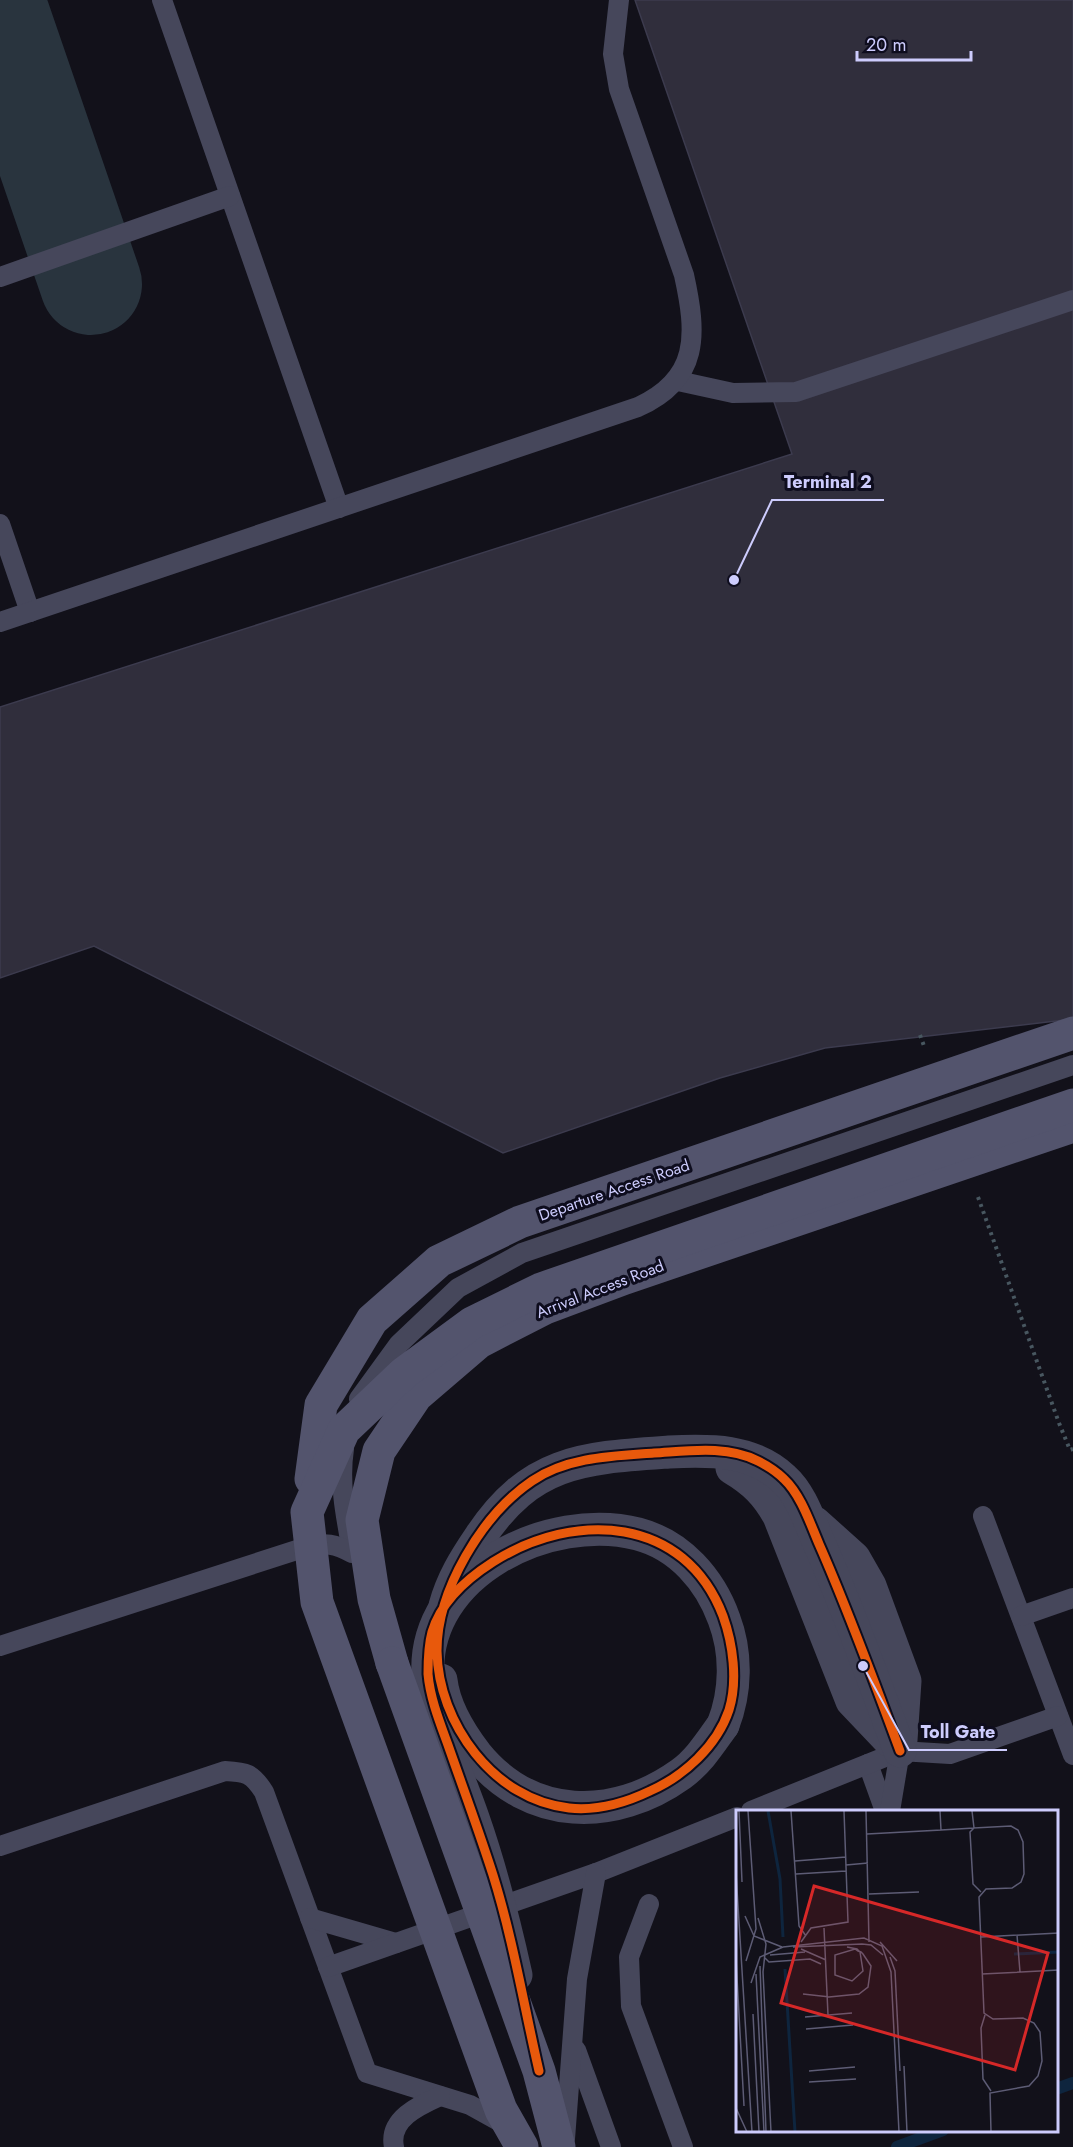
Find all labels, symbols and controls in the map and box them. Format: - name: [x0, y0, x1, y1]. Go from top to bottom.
- scale bar: [857, 24, 971, 62]
- text: 20 m: [866, 32, 906, 58]
- callout: Terminal 2: [772, 464, 884, 500]
- text: Terminal 2: [784, 469, 872, 495]
- street label: Departure Access Road: [535, 1153, 693, 1227]
- street label: Arrival Access Road: [533, 1254, 667, 1324]
- callout: Toll Gate: [909, 1714, 1007, 1750]
- text: Toll Gate: [921, 1719, 995, 1745]
- inset map: [736, 1810, 1058, 2132]

